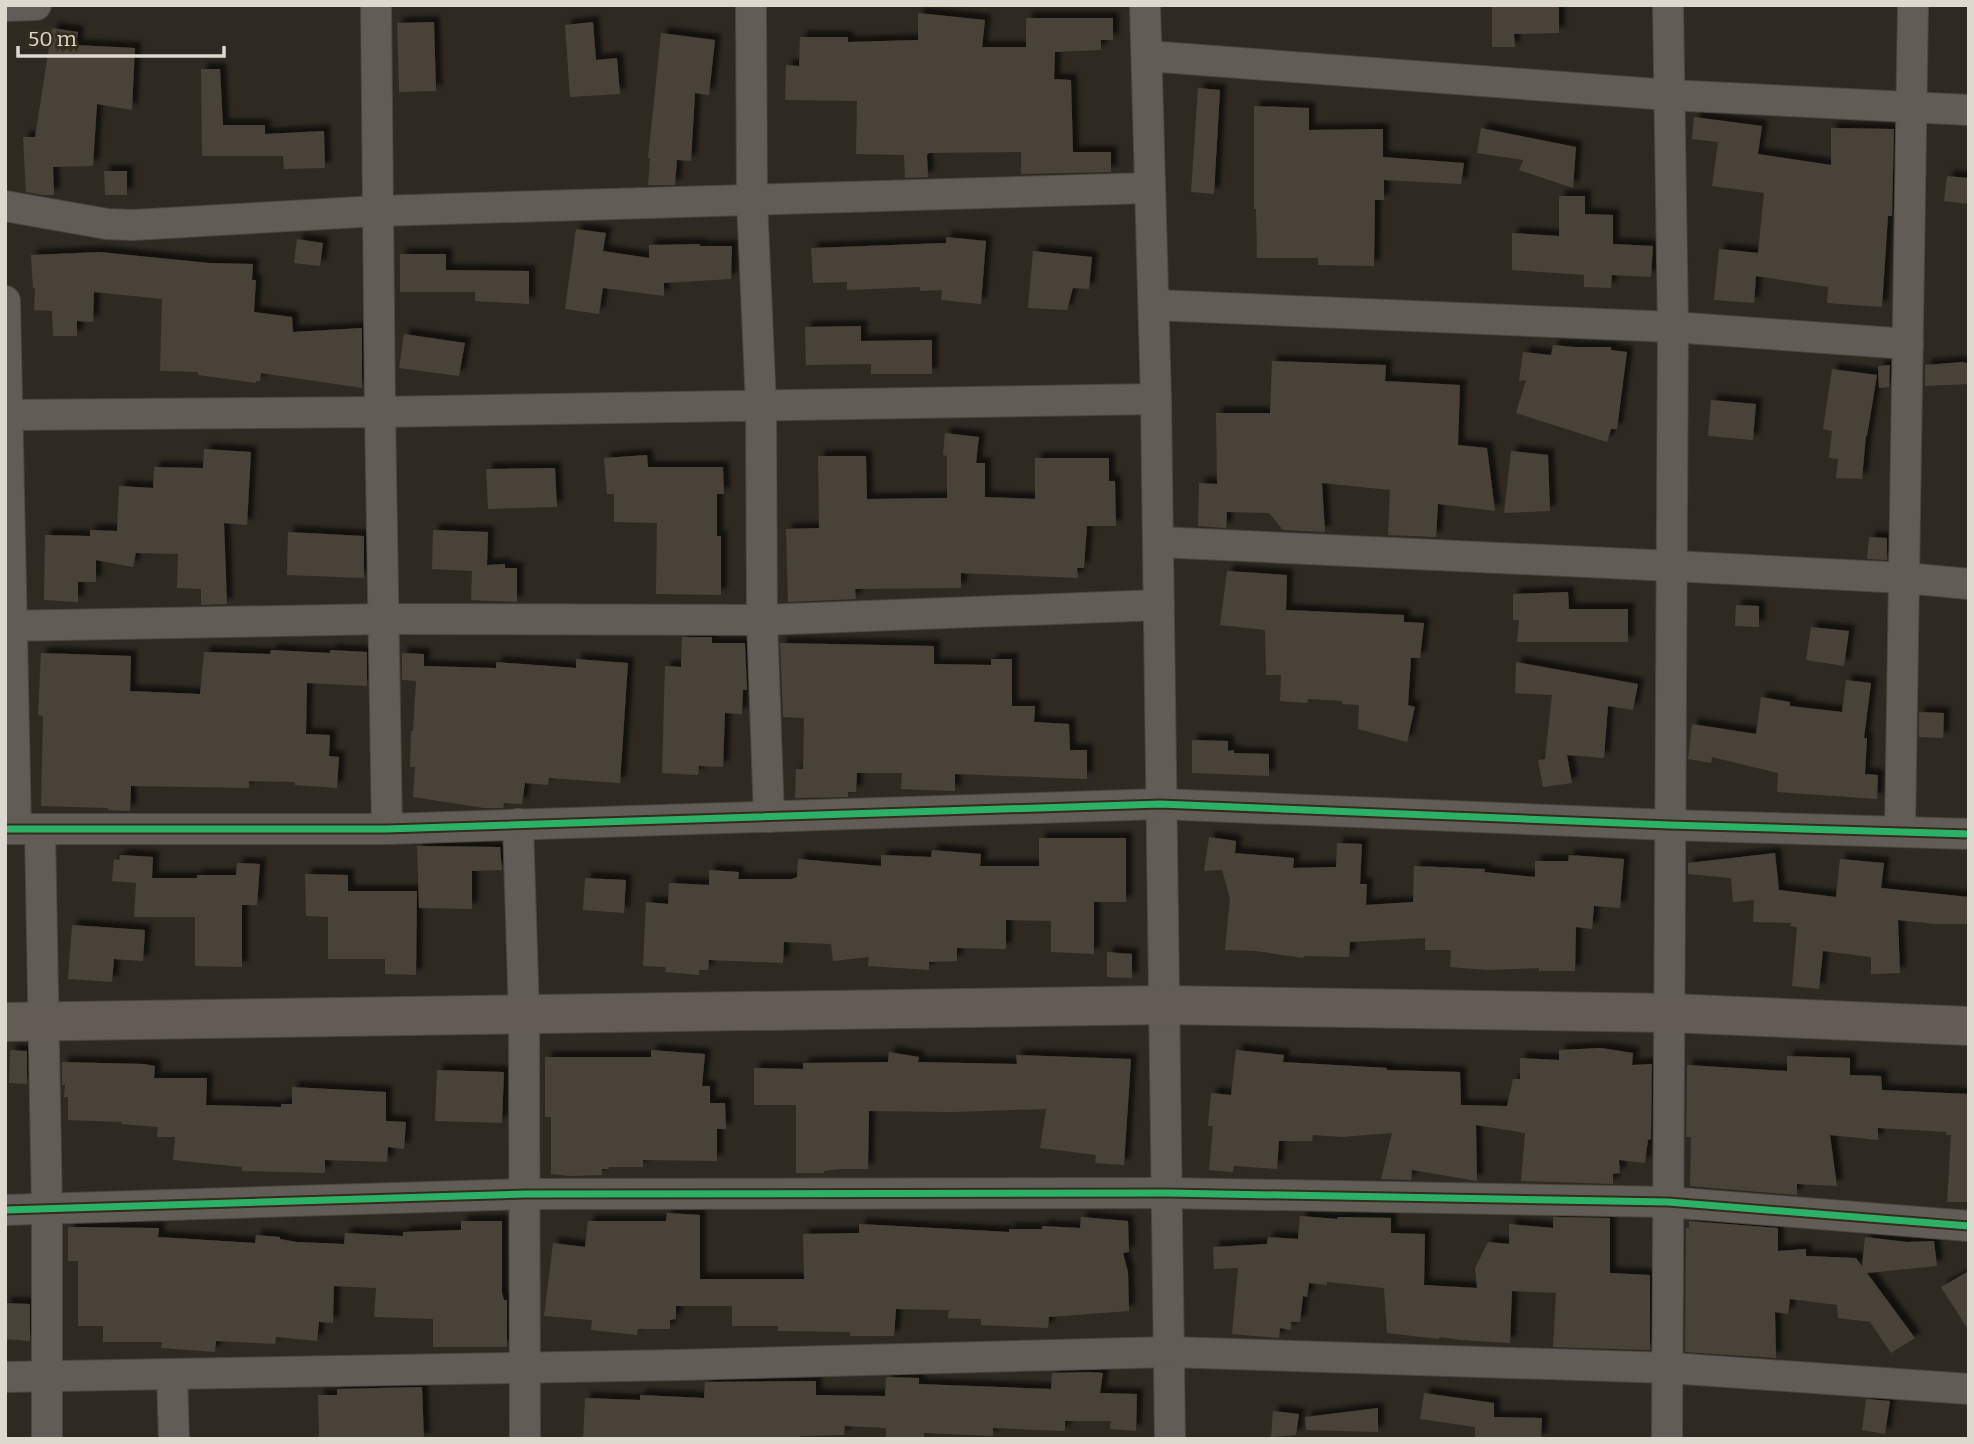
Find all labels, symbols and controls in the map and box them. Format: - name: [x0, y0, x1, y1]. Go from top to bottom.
- scale bar: [18, 14, 224, 58]
- text: 50 m: [28, 26, 77, 52]

